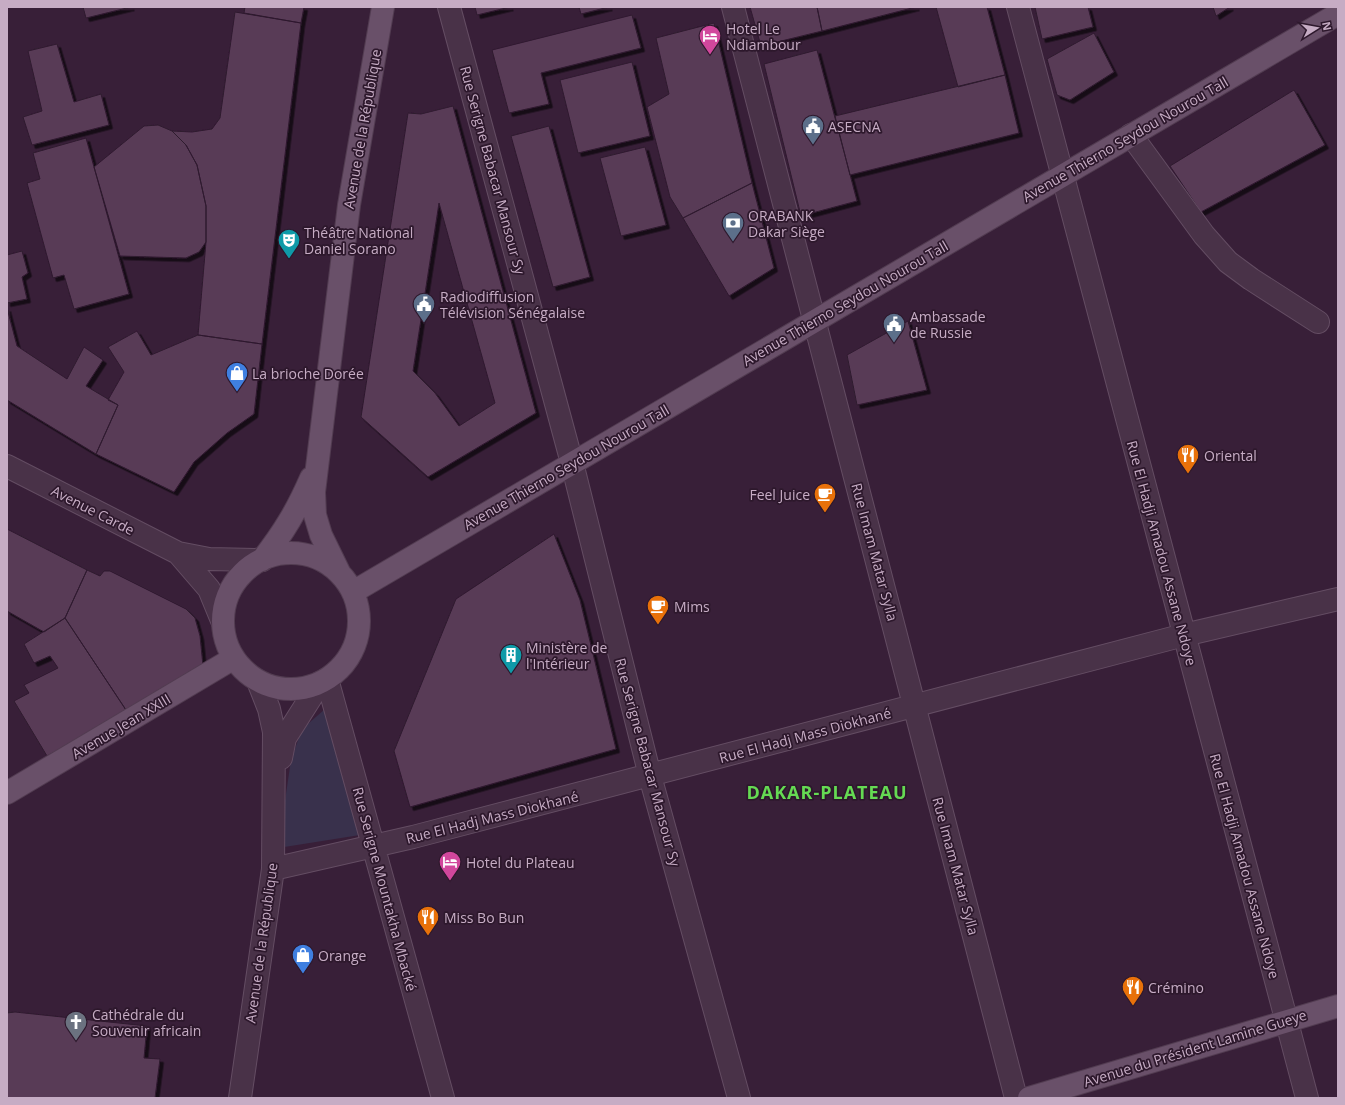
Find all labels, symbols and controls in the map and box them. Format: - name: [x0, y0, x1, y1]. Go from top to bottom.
- north arrow: [1297, 8, 1337, 48]
- place label: Hotel Le Ndiambour: [726, 19, 801, 54]
- text: N: [1319, 20, 1336, 32]
- hotel icon: Hotel Le Ndiambour: [697, 23, 723, 56]
- street label: Avenue de la République: [339, 48, 385, 210]
- street label: Rue Serigne Babacar Mansour Sy: [456, 64, 530, 277]
- street label: Avenue Thierno Seydou Nourou Tall: [1019, 72, 1231, 206]
- public building icon: ASECNA: [800, 113, 826, 146]
- place label: ASECNA: [828, 117, 881, 136]
- place label: ORABANK Dakar Siège: [748, 206, 825, 241]
- bank icon: ORABANK Dakar Siège: [720, 210, 746, 243]
- place label: Théâtre National Daniel Sorano: [304, 223, 413, 258]
- theatre icon: Théâtre National Daniel Sorano: [276, 227, 302, 260]
- street label: Avenue Thierno Seydou Nourou Tall: [739, 236, 951, 370]
- place label: Radiodiffusion Télévision Sénégalaise: [440, 287, 585, 322]
- public building icon: Radiodiffusion Télévision Sénégalaise: [411, 291, 437, 324]
- place label: Ambassade de Russie: [910, 307, 986, 342]
- public building icon: Ambassade de Russie: [881, 311, 907, 344]
- shop icon: La brioche Dorée: [224, 360, 250, 393]
- place label: La brioche Dorée: [252, 364, 364, 383]
- street label: Avenue Thierno Seydou Nourou Tall: [460, 400, 672, 534]
- street label: Rue El Hadji Amadou Assane Ndoye: [1123, 438, 1201, 668]
- restaurant icon: Oriental: [1175, 442, 1201, 475]
- place label: Oriental: [1204, 446, 1257, 465]
- street label: Avenue Carde: [48, 481, 138, 539]
- cafe icon: Feel Juice: [812, 481, 838, 514]
- street label: Rue Imam Matar Sylla: [847, 481, 903, 623]
- place label: Feel Juice: [749, 485, 810, 504]
- cafe icon: Mims: [645, 593, 671, 626]
- place label: Mims: [674, 597, 710, 616]
- place label: Ministère de l'Intérieur: [526, 638, 608, 673]
- building icon: Ministère de l'Intérieur: [498, 642, 524, 675]
- street label: Rue Serigne Babacar Mansour Sy: [611, 656, 685, 869]
- street label: Avenue Jean XXIII: [68, 689, 174, 763]
- street label: Rue El Hadj Mass Diokhané: [717, 703, 893, 767]
- street label: Rue El Hadji Amadou Assane Ndoye: [1206, 751, 1284, 981]
- district label: DAKAR-PLATEAU: [746, 780, 908, 804]
- street label: Rue Serigne Mountakha Mbacké: [349, 785, 421, 993]
- street label: Rue El Hadj Mass Diokhané: [404, 786, 580, 848]
- street label: Rue Imam Matar Sylla: [928, 795, 984, 937]
- hotel icon: Hotel du Plateau: [437, 849, 463, 882]
- place label: Hotel du Plateau: [466, 853, 575, 872]
- street label: Avenue de la République: [240, 861, 282, 1024]
- restaurant icon: Miss Bo Bun: [415, 904, 441, 937]
- place label: Miss Bo Bun: [444, 908, 524, 927]
- shop icon: Orange: [290, 942, 316, 975]
- place label: Orange: [318, 946, 367, 965]
- restaurant icon: Crémino: [1120, 974, 1146, 1007]
- place label: Crémino: [1148, 978, 1204, 997]
- place label: Cathédrale du Souvenir africain: [92, 1005, 201, 1040]
- street label: Avenue du Président Lamine Gueye: [1081, 1005, 1309, 1091]
- church icon: Cathédrale du Souvenir africain: [63, 1009, 89, 1042]

